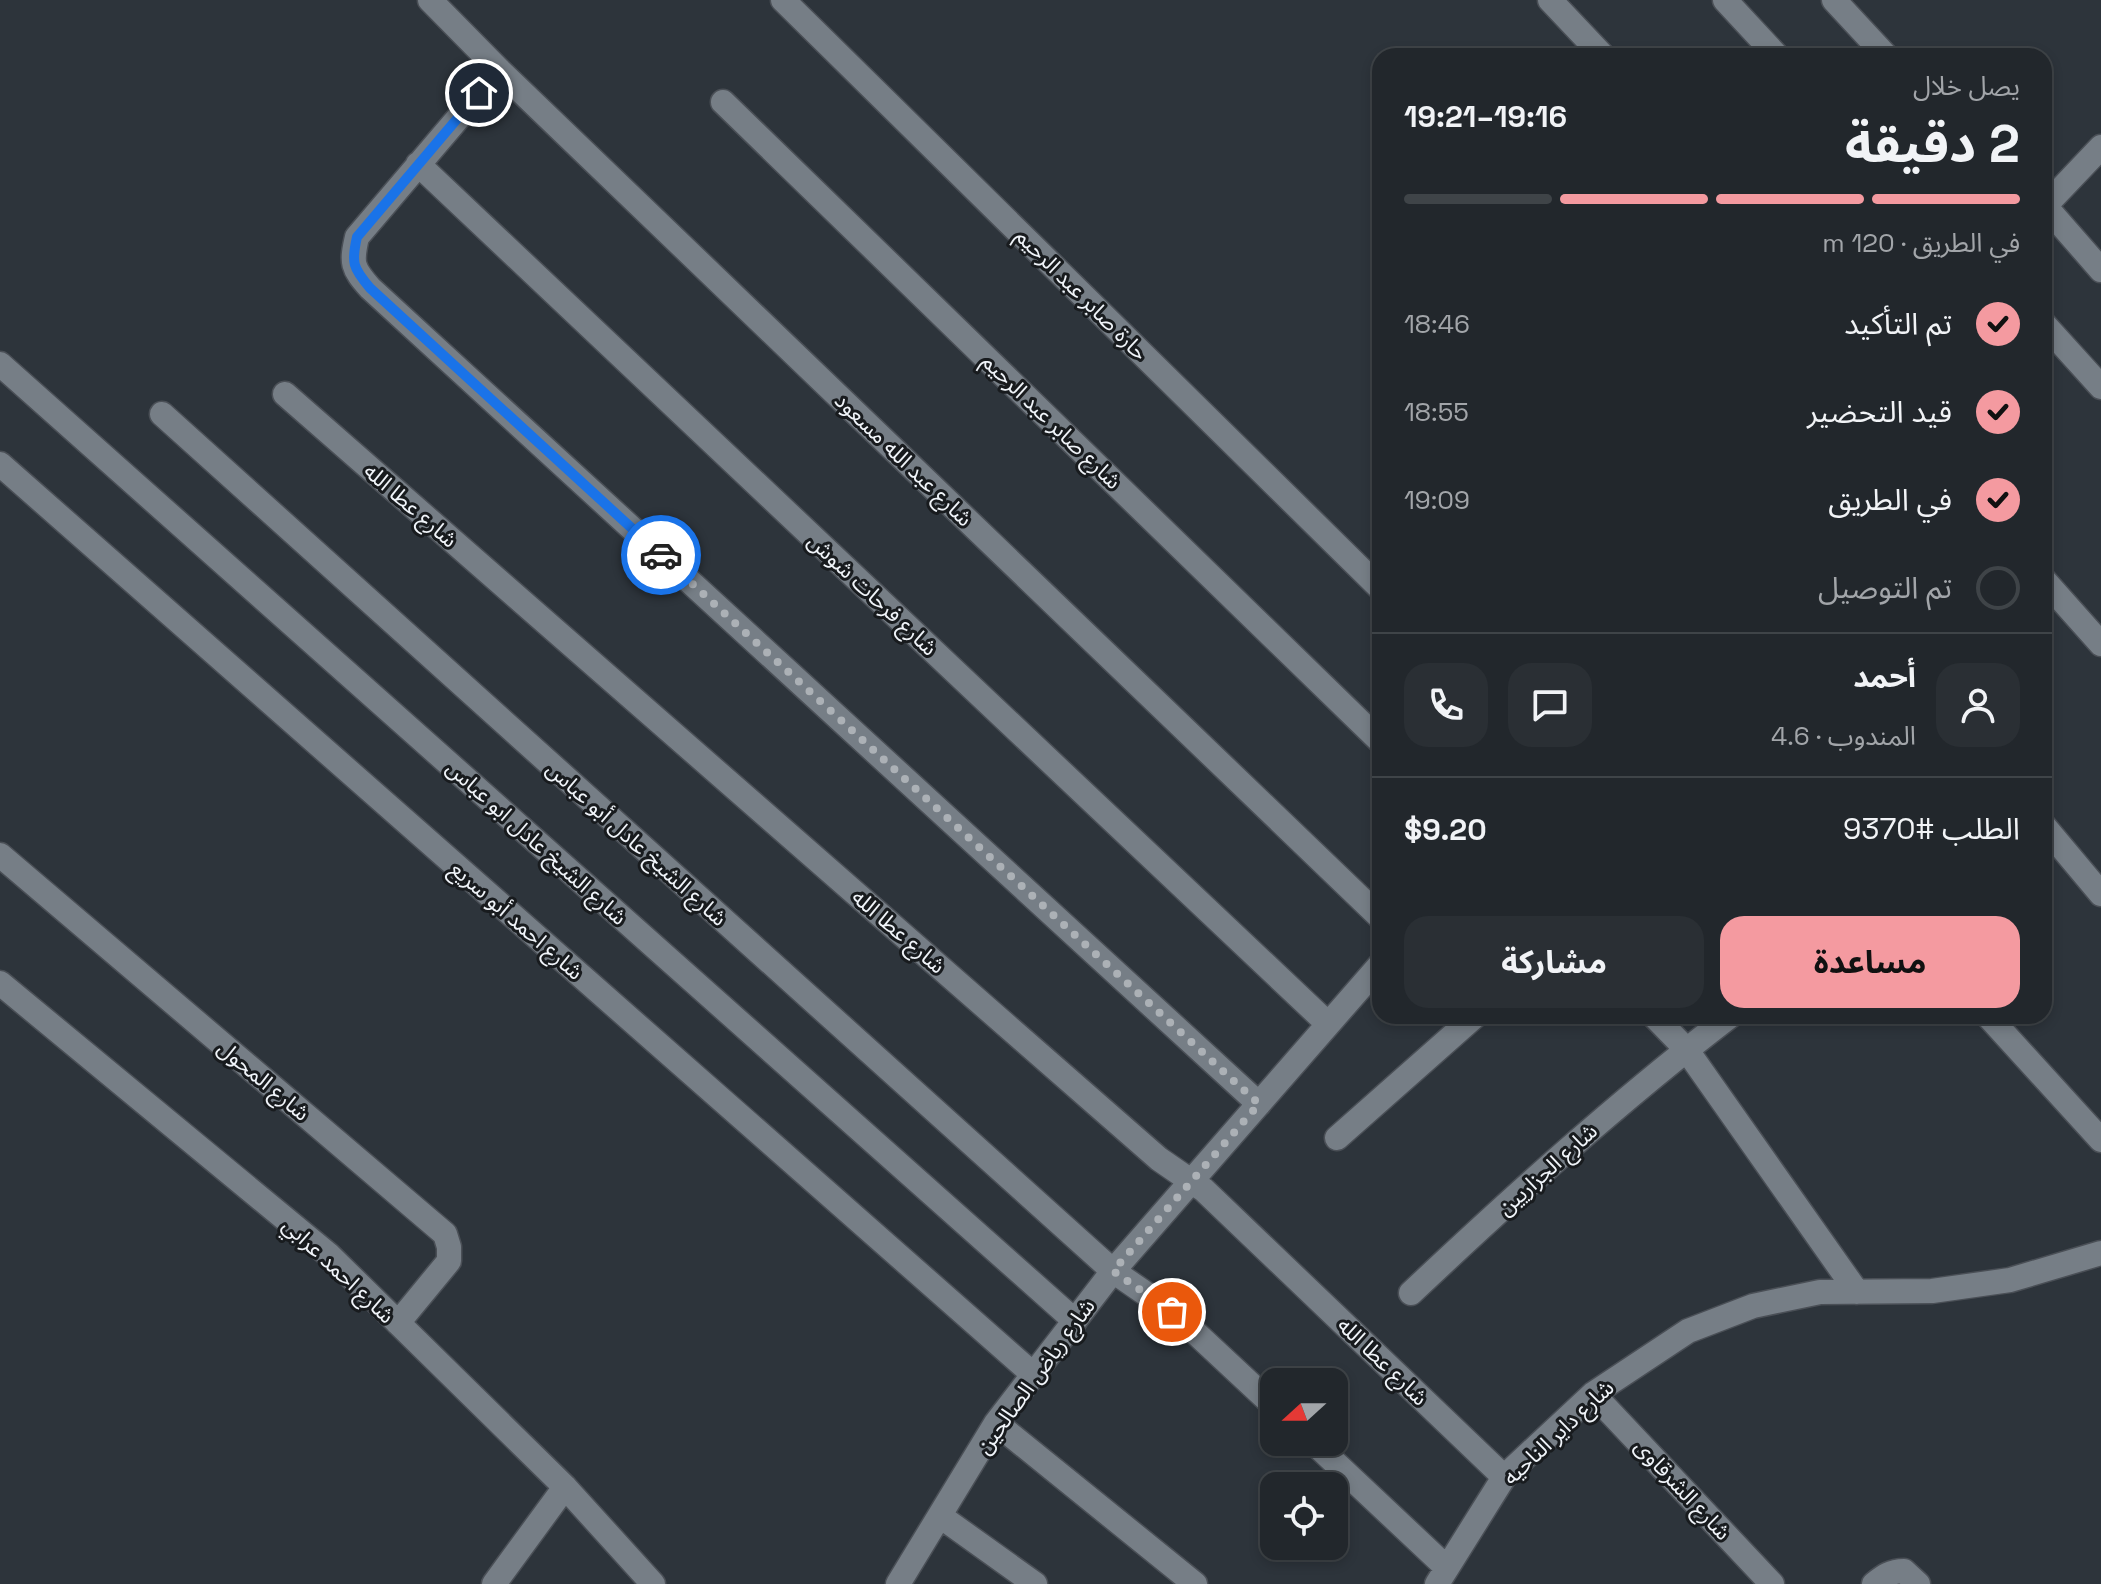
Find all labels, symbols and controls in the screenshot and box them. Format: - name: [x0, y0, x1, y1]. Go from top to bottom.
- pin: [445, 59, 513, 127]
- text: يصل خلال: [1913, 69, 2020, 103]
- icon: home: [457, 71, 501, 115]
- text: 19:16–19:21: [1404, 97, 1567, 136]
- text: 2 دقيقة: [1845, 111, 2020, 177]
- street label: حارة صابر عبد الرحيم: [1008, 222, 1154, 368]
- text: في الطريق · 120 m: [1822, 226, 2020, 260]
- icon: check: [1976, 302, 2020, 346]
- text: تم التأكيد: [1844, 304, 1952, 343]
- text: 18:46: [1404, 307, 1470, 341]
- street label: شارع صابر عبد الرحيم: [974, 347, 1128, 497]
- street label: شارع عبد الله مسعود: [827, 386, 979, 534]
- icon: check: [1976, 390, 2020, 434]
- text: قيد التحضير: [1807, 392, 1952, 431]
- text: 18:55: [1404, 395, 1469, 429]
- street label: شارع عطا الله: [356, 457, 464, 556]
- icon: check: [1976, 478, 2020, 522]
- text: في الطريق: [1828, 480, 1952, 519]
- text: 19:09: [1404, 483, 1470, 517]
- courier: [621, 515, 701, 595]
- street label: شارع فرحات شوش: [800, 527, 944, 663]
- icon: car: [639, 533, 683, 577]
- text: تم التوصيل: [1818, 568, 1952, 607]
- text: أحمد: [1853, 657, 1916, 696]
- button: phone: [1404, 663, 1488, 747]
- button: chat: [1508, 663, 1592, 747]
- button: person: [1936, 663, 2020, 747]
- text: المندوب · 4.6: [1771, 719, 1916, 753]
- street label: شارع الشيخ عادل ابو عباس: [439, 753, 633, 933]
- street label: شارع الشيخ عادل أبو عباس: [539, 754, 733, 934]
- text: الطلب #9370: [1843, 809, 2020, 848]
- text: $9.20: [1404, 810, 1487, 849]
- street label: شارع احمد أبو سريع: [443, 854, 589, 988]
- street label: شارع عطا الله: [844, 883, 952, 982]
- button: مشاركة: [1404, 916, 1704, 1008]
- button: مساعدة: [1720, 916, 2020, 1008]
- street label: شارع المحول: [210, 1033, 316, 1129]
- street label: شارع الجزاريين: [1491, 1117, 1605, 1224]
- street label: شارع احمد عرابي: [275, 1211, 401, 1331]
- pin: [1138, 1278, 1206, 1346]
- icon: bag: [1150, 1290, 1194, 1334]
- street label: شارع رياض الصالحين: [969, 1293, 1103, 1461]
- street label: شارع عطا الله: [1330, 1311, 1434, 1413]
- north arrow: [1260, 1368, 1348, 1456]
- map controls: [1260, 1368, 1348, 1560]
- street label: شارع داير الناحيه: [1497, 1373, 1622, 1493]
- street label: شارع الشرقاوى: [1627, 1432, 1737, 1548]
- button: locate: [1260, 1472, 1348, 1560]

